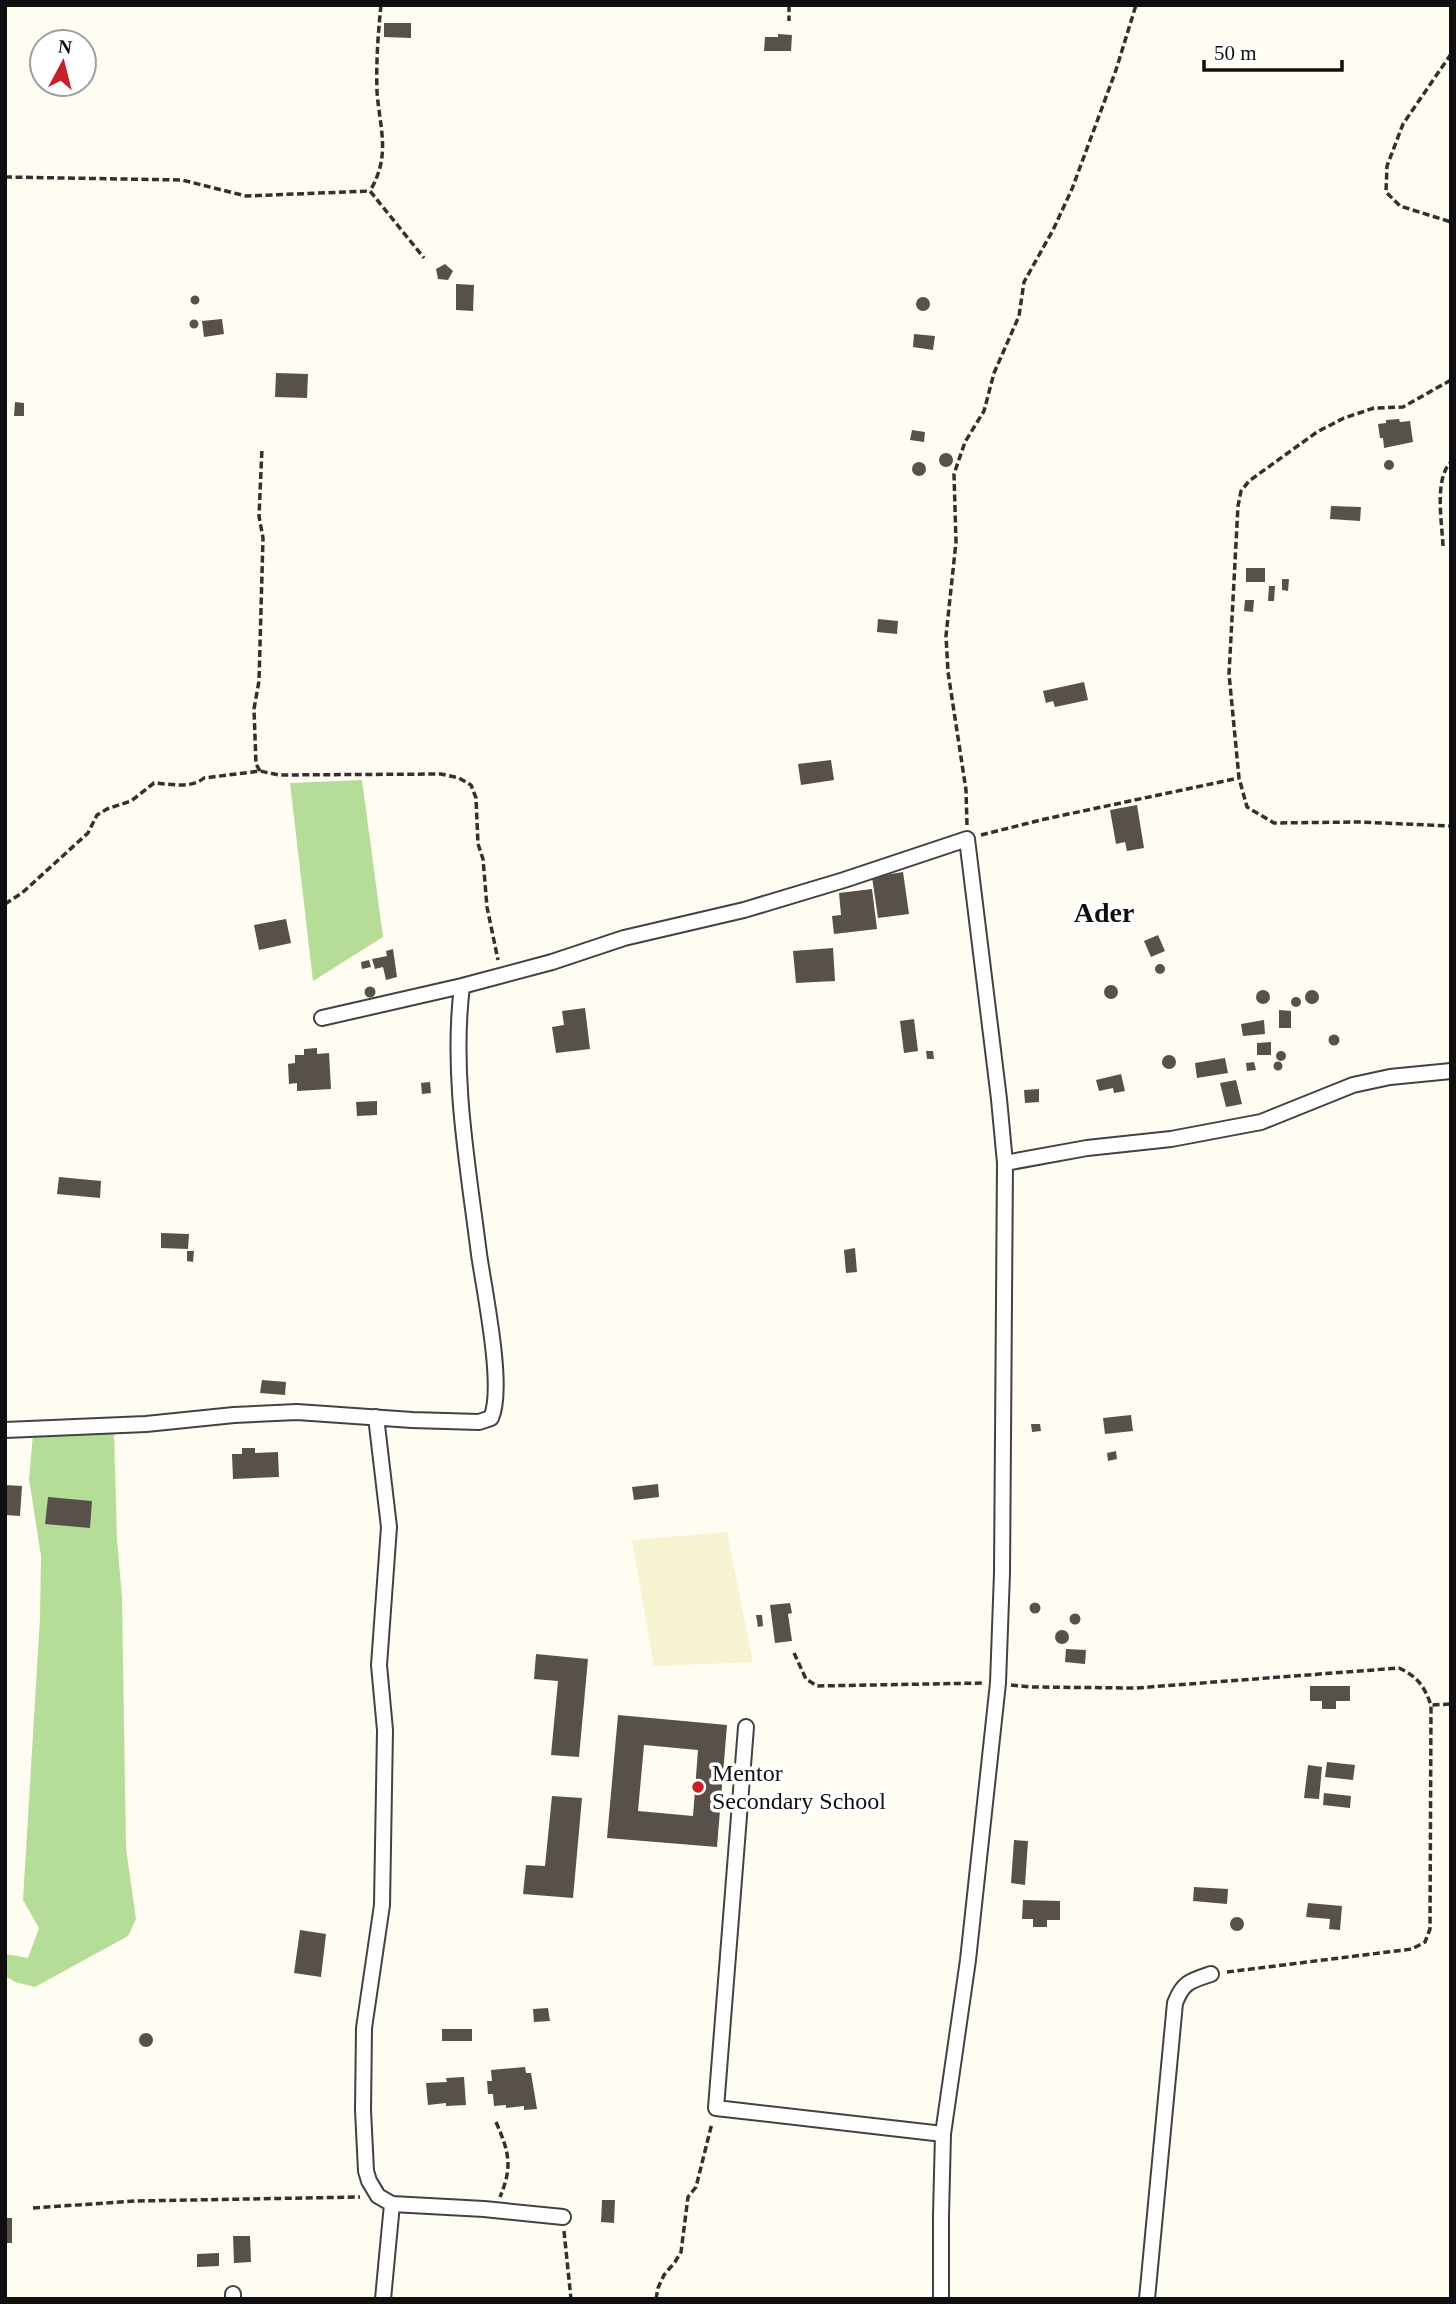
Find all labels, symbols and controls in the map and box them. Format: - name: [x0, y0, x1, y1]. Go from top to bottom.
- north arrow: [28, 28, 98, 98]
- scale bar: [1204, 28, 1342, 72]
- text: N: [57, 35, 73, 58]
- text: 50 m: [1214, 41, 1257, 65]
- district label: Ader: [1074, 897, 1134, 928]
- place label: Mentor Secondary School: [712, 1760, 886, 1814]
- marker: Mentor Secondary School: [690, 1779, 706, 1795]

